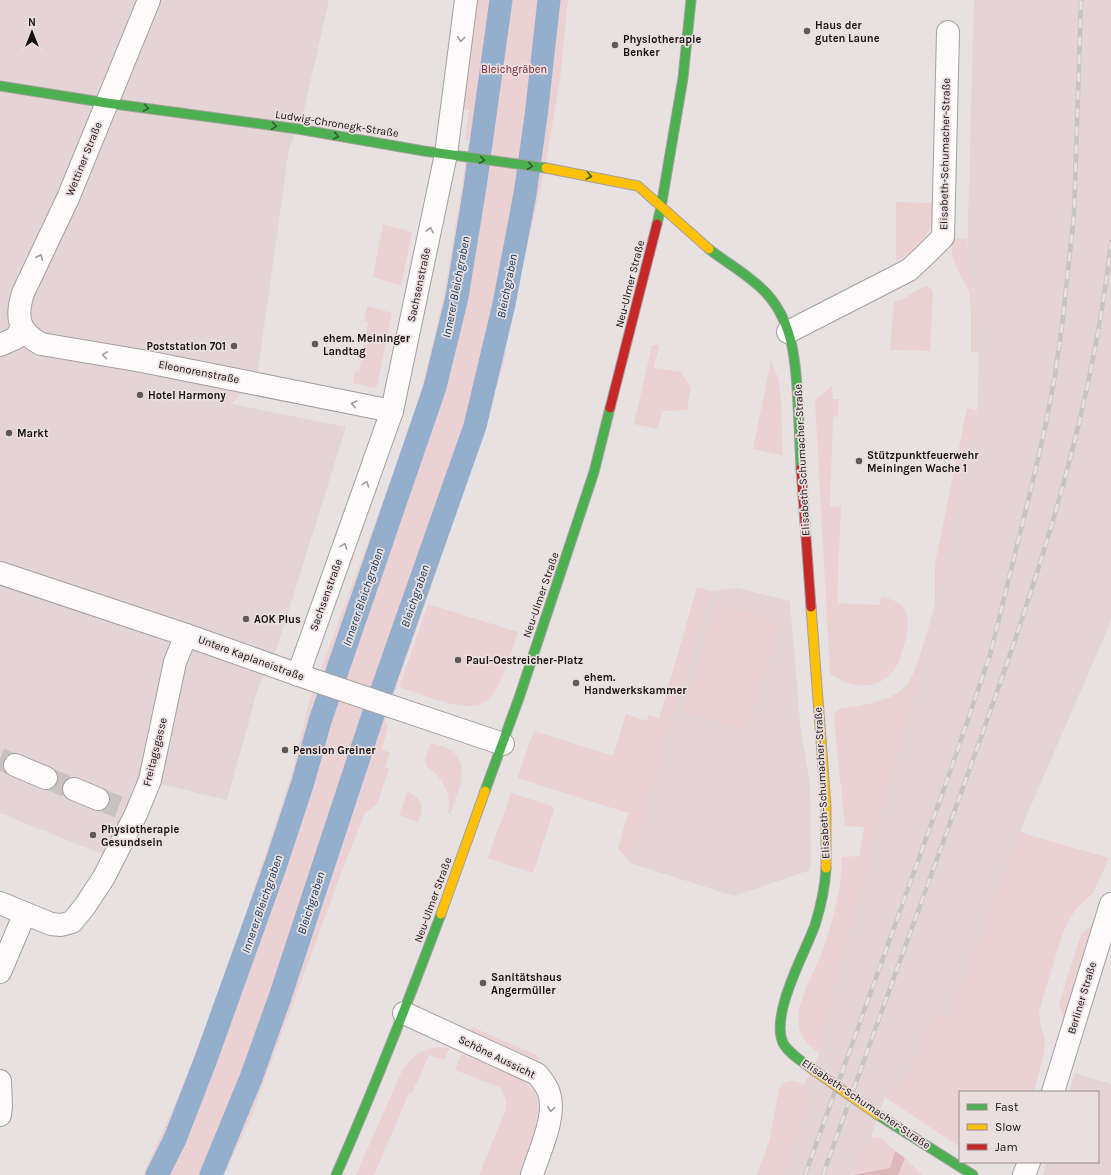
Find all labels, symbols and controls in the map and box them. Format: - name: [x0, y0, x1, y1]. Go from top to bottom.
- north arrow: [12, 12, 52, 52]
- text: N: [28, 16, 36, 29]
- place label: Haus der guten Laune: [815, 19, 880, 45]
- marker: Haus der guten Laune: [802, 26, 812, 36]
- place label: Physiotherapie Benker: [623, 33, 702, 59]
- one-way arrow: [457, 36, 466, 42]
- marker: Physiotherapie Benker: [610, 40, 620, 50]
- park label: Bleichgräben: [481, 63, 547, 76]
- street label: Elisabeth-Schumacher-Straße: [937, 78, 953, 230]
- one-way arrow: [143, 103, 149, 112]
- street label: Ludwig-Chronegk-Straße: [274, 108, 400, 140]
- street label: Wettiner Straße: [63, 120, 105, 198]
- one-way arrow: [271, 121, 277, 130]
- one-way arrow: [333, 131, 339, 139]
- one-way arrow: [479, 155, 485, 164]
- one-way arrow: [527, 161, 533, 170]
- one-way arrow: [586, 172, 592, 180]
- one-way arrow: [426, 227, 434, 233]
- water label: Innerer Bleichgraben: [439, 235, 473, 339]
- street label: Neu-Ulmer Straße: [613, 239, 647, 329]
- street label: Sachsenstraße: [405, 246, 433, 323]
- water label: Bleichgraben: [494, 253, 520, 319]
- one-way arrow: [35, 254, 43, 262]
- place label: ehem. Meininger Landtag: [323, 332, 411, 358]
- marker: ehem. Meininger Landtag: [310, 339, 320, 349]
- place label: Poststation 701: [147, 340, 226, 353]
- marker: Poststation 701: [229, 341, 239, 351]
- one-way arrow: [101, 351, 108, 360]
- street label: Eleonorenstraße: [157, 358, 241, 386]
- street label: Elisabeth-Schumacher-Straße: [792, 383, 812, 536]
- place label: Hotel Harmony: [148, 389, 226, 402]
- marker: Hotel Harmony: [135, 390, 145, 400]
- one-way arrow: [351, 400, 357, 408]
- place label: Markt: [17, 427, 49, 440]
- marker: Markt: [4, 428, 14, 438]
- place label: Stützpunktfeuerwehr Meiningen Wache 1: [867, 449, 979, 475]
- marker: Stützpunktfeuerwehr Meiningen Wache 1: [854, 456, 864, 466]
- one-way arrow: [362, 480, 370, 487]
- one-way arrow: [339, 542, 348, 549]
- water label: Innerer Bleichgraben: [340, 546, 386, 648]
- street label: Neu-Ulmer Straße: [520, 550, 562, 640]
- street label: Sachsenstraße: [307, 557, 345, 633]
- water label: Bleichgraben: [398, 563, 432, 629]
- place label: AOK Plus: [254, 613, 301, 626]
- marker: AOK Plus: [241, 614, 251, 624]
- street label: Untere Kaplaneistraße: [196, 633, 306, 683]
- place label: Paul-Oestreicher-Platz: [466, 654, 583, 667]
- marker: Paul-Oestreicher-Platz: [453, 655, 463, 665]
- place label: ehem. Handwerkskammer: [584, 671, 687, 697]
- marker: ehem. Handwerkskammer: [571, 678, 581, 688]
- street label: Elisabeth-Schumacher-Straße: [812, 706, 832, 859]
- street label: Freitagsgasse: [140, 716, 170, 788]
- place label: Pension Greiner: [293, 744, 376, 757]
- marker: Pension Greiner: [280, 745, 290, 755]
- place label: Physiotherapie Gesundsein: [101, 823, 180, 849]
- marker: Physiotherapie Gesundsein: [88, 830, 98, 840]
- water label: Innerer Bleichgraben: [239, 853, 285, 955]
- street label: Neu-Ulmer Straße: [412, 855, 455, 944]
- water label: Bleichgraben: [294, 870, 328, 936]
- street label: Berliner Straße: [1065, 960, 1099, 1036]
- place label: Sanitätshaus Angermüller: [491, 971, 562, 997]
- marker: Sanitätshaus Angermüller: [478, 978, 488, 988]
- street label: Schöne Aussicht: [456, 1033, 538, 1081]
- street label: Elisabeth-Schumacher-Straße: [799, 1056, 933, 1152]
- legend: [959, 1091, 1099, 1163]
- text: Fast: [995, 1100, 1019, 1114]
- one-way arrow: [546, 1106, 555, 1112]
- text: Slow: [995, 1120, 1021, 1134]
- text: Jam: [995, 1140, 1018, 1154]

